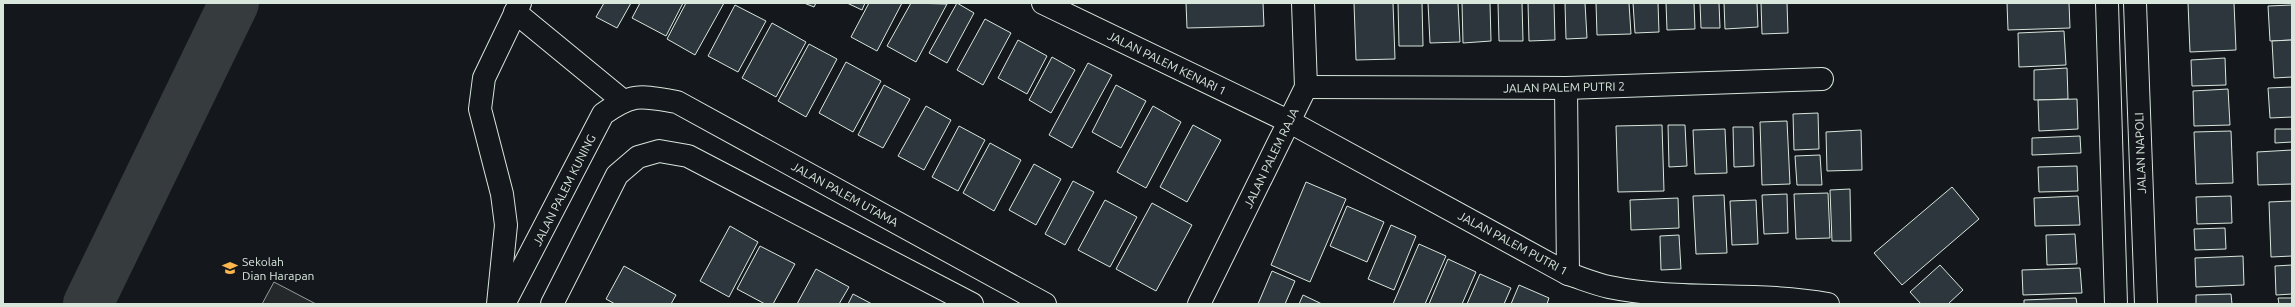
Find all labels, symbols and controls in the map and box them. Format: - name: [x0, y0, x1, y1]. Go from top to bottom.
- street label: JALAN PALEM KENARI 1: [1106, 29, 1228, 97]
- street label: JALAN PALEM PUTRI 2: [1503, 79, 1625, 95]
- street label: JALAN PALEM RAJA: [1241, 106, 1301, 210]
- street label: JALAN NAPOLI: [2132, 112, 2148, 194]
- street label: JALAN PALEM KUNING: [530, 132, 598, 248]
- street label: JALAN PALEM UTAMA: [789, 159, 901, 229]
- street label: JALAN PALEM PUTRI 1: [1456, 209, 1570, 277]
- place label: Sekolah Dian Harapan: [242, 255, 314, 282]
- school or university icon: Sekolah Dian Harapan: [221, 259, 239, 277]

